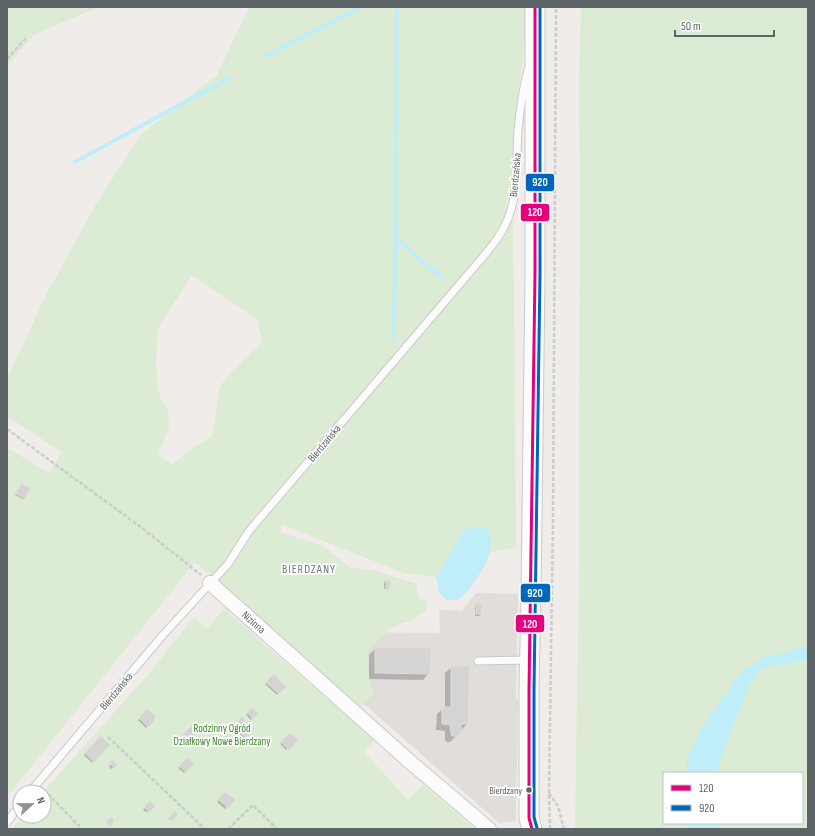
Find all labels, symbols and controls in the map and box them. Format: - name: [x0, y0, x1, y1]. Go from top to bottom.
- scale bar: [675, 12, 774, 38]
- text: 50 m: [681, 19, 701, 34]
- street label: Bierdzańska: [507, 152, 524, 198]
- line badge: 920: [525, 173, 555, 192]
- text: 920: [532, 176, 548, 189]
- line badge: 120: [520, 203, 550, 222]
- text: 120: [528, 206, 542, 219]
- street label: Bierdzańska: [305, 422, 344, 464]
- district label: BIERDZANY: [282, 562, 336, 577]
- line badge: 920: [520, 583, 551, 603]
- text: 920: [527, 587, 543, 600]
- street label: Nizinna: [239, 608, 268, 636]
- line badge: 120: [515, 614, 545, 633]
- text: 120: [523, 618, 537, 631]
- street label: Bierdzańska: [97, 670, 136, 712]
- park label: Rodzinny Ogród Działkowy Nowe Bierdzany: [174, 722, 271, 748]
- legend: [663, 772, 803, 824]
- text: 120: [699, 781, 714, 796]
- north arrow: [12, 784, 52, 824]
- place label: Bierdzany: [489, 785, 522, 797]
- marker: Bierdzany: [524, 785, 534, 795]
- text: N: [34, 795, 48, 806]
- text: 920: [699, 801, 715, 816]

